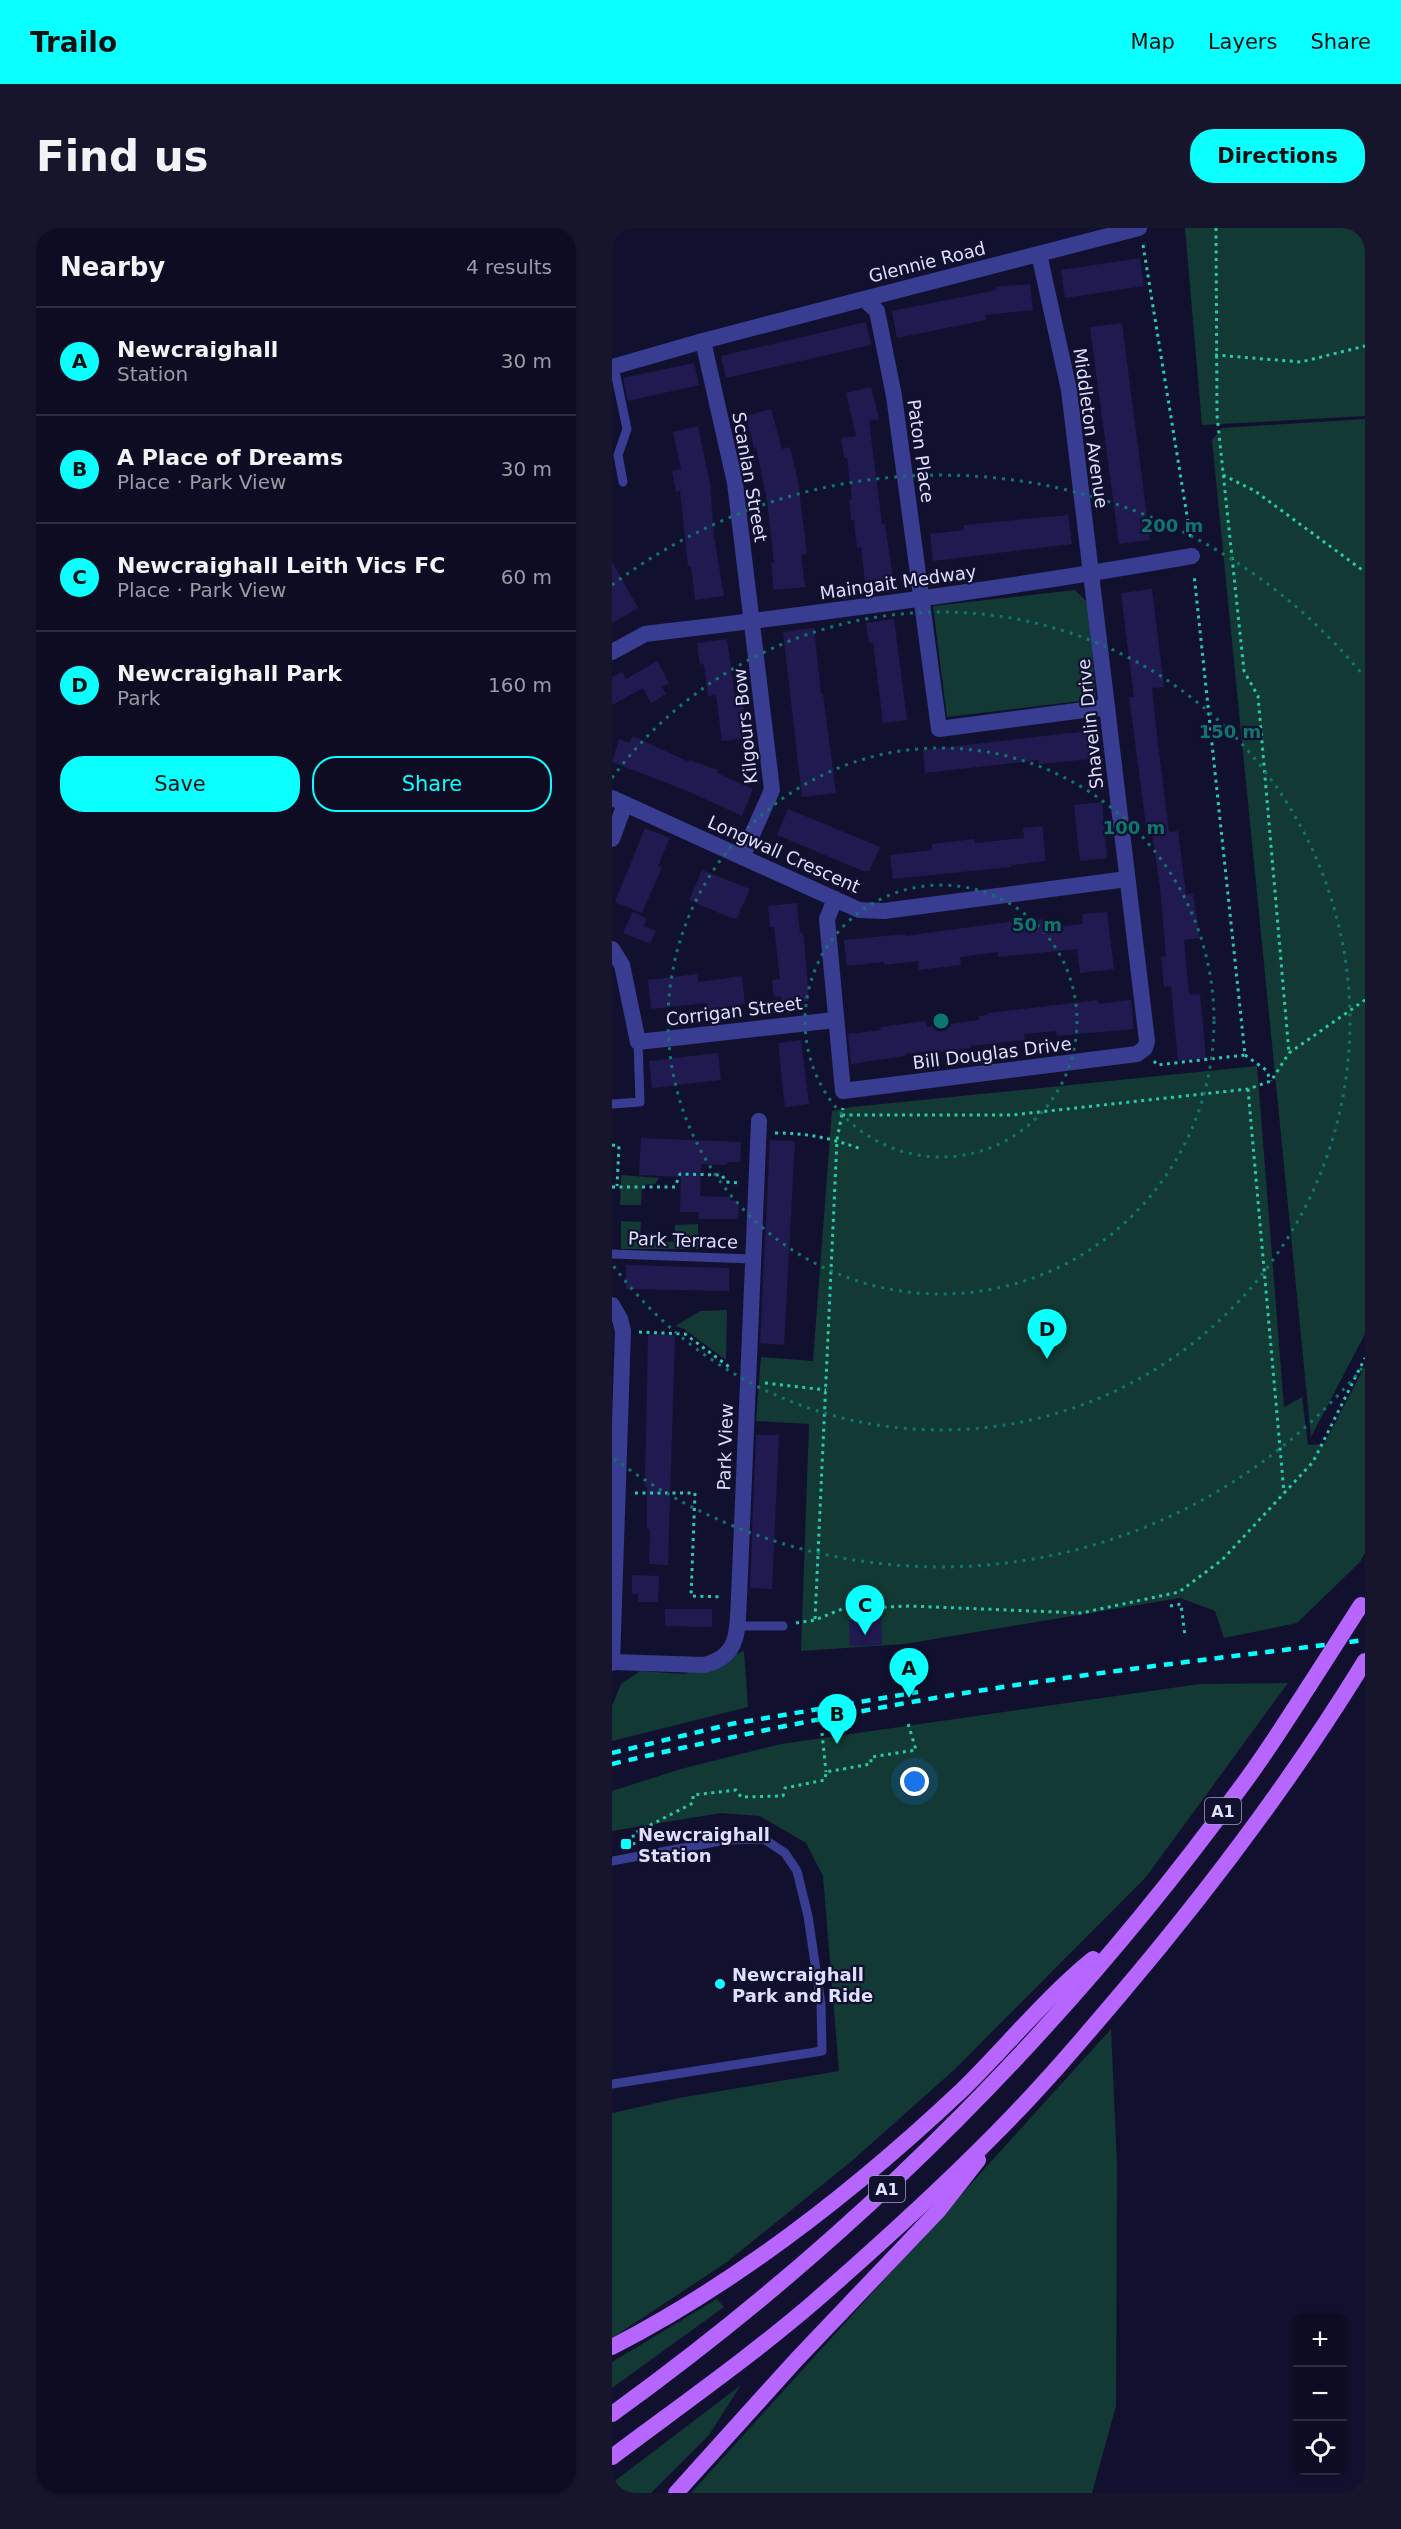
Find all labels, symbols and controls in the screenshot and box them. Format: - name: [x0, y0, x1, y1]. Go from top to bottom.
- text: Trailo: [30, 26, 117, 59]
- text: Map: [1131, 30, 1175, 54]
- text: Layers: [1208, 30, 1277, 54]
- text: Share: [1310, 30, 1371, 54]
- button: Directions: [1190, 129, 1365, 183]
- text: Find us: [36, 132, 209, 181]
- street label: Glennie Road: [866, 237, 988, 287]
- text: Nearby: [60, 252, 165, 282]
- text: 4 results: [466, 255, 552, 279]
- text: Newcraighall: [117, 337, 278, 362]
- street label: Middleton Avenue: [1069, 347, 1113, 509]
- text: A: [72, 349, 87, 373]
- text: 30 m: [501, 349, 552, 373]
- text: Station: [117, 362, 188, 386]
- street label: Paton Place: [903, 398, 939, 504]
- street label: Scanlan Street: [728, 410, 772, 544]
- text: A Place of Dreams: [117, 445, 343, 470]
- text: B: [72, 457, 87, 481]
- text: 30 m: [501, 457, 552, 481]
- text: Place · Park View: [117, 470, 286, 494]
- text: 200 m: [1141, 515, 1203, 536]
- text: Newcraighall Leith Vics FC: [117, 553, 445, 578]
- street label: Maingait Medway: [818, 561, 978, 603]
- text: C: [72, 565, 87, 589]
- text: 60 m: [501, 565, 552, 589]
- text: Place · Park View: [117, 578, 286, 602]
- street label: Shavelin Drive: [1073, 658, 1107, 790]
- text: Newcraighall Park: [117, 661, 342, 686]
- street label: Kilgours Bow: [728, 667, 762, 785]
- text: D: [71, 673, 88, 697]
- text: 160 m: [488, 673, 552, 697]
- text: Park: [117, 686, 160, 710]
- text: 150 m: [1199, 721, 1261, 742]
- button: Save: [60, 756, 300, 812]
- button: Share: [312, 756, 552, 812]
- street label: Longwall Crescent: [705, 811, 863, 897]
- text: 100 m: [1103, 817, 1165, 838]
- text: 50 m: [1012, 914, 1062, 935]
- street label: Corrigan Street: [665, 992, 803, 1030]
- centre of rings: [931, 1011, 951, 1031]
- street label: Bill Douglas Drive: [911, 1033, 1073, 1073]
- street label: Park Terrace: [628, 1228, 738, 1252]
- pin: D: [1028, 1310, 1066, 1359]
- street label: Park View: [713, 1403, 737, 1491]
- pin: C: [846, 1586, 884, 1635]
- pin: A: [890, 1648, 928, 1698]
- pin: B: [818, 1694, 856, 1744]
- your location: [900, 1767, 929, 1796]
- road number: A1: [1205, 1798, 1241, 1824]
- place label: Newcraighall Station: [638, 1824, 770, 1866]
- marker: Newcraighall Station: [619, 1837, 633, 1851]
- place label: Newcraighall Park and Ride: [732, 1964, 873, 2006]
- marker: Newcraighall Park and Ride: [713, 1977, 727, 1991]
- road number: A1: [869, 2176, 905, 2202]
- map controls: [1293, 2313, 1347, 2475]
- button: +: [1293, 2313, 1347, 2367]
- button: −: [1293, 2367, 1347, 2421]
- button: locate: [1293, 2421, 1347, 2475]

